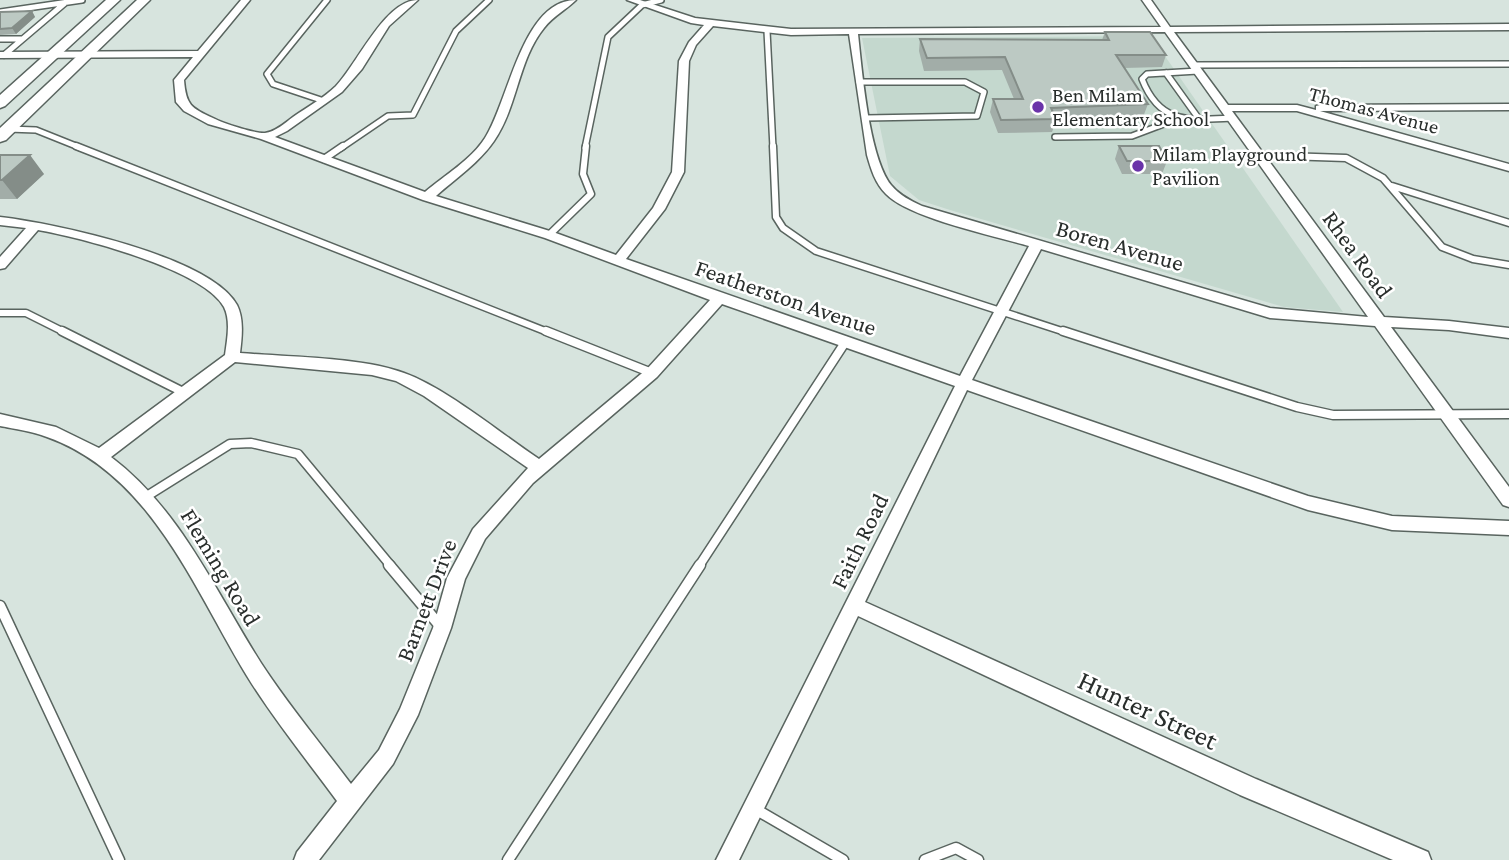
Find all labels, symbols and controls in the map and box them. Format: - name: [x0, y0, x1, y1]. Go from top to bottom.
- street label: Thomas Avenue: [1306, 81, 1442, 139]
- place label: Ben Milam Elementary School: [1052, 83, 1209, 131]
- marker: Ben Milam Elementary School: [1030, 99, 1046, 115]
- place label: Milam Playground Pavilion: [1152, 142, 1307, 190]
- marker: Milam Playground Pavilion: [1130, 158, 1146, 174]
- street label: Rhea Road: [1317, 205, 1399, 303]
- street label: Boren Avenue: [1053, 214, 1187, 276]
- street label: Featherston Avenue: [692, 253, 880, 341]
- street label: Faith Road: [824, 489, 894, 593]
- street label: Fleming Road: [175, 504, 267, 631]
- street label: Barnett Drive: [390, 535, 462, 665]
- street label: Hunter Street: [1073, 664, 1223, 756]

